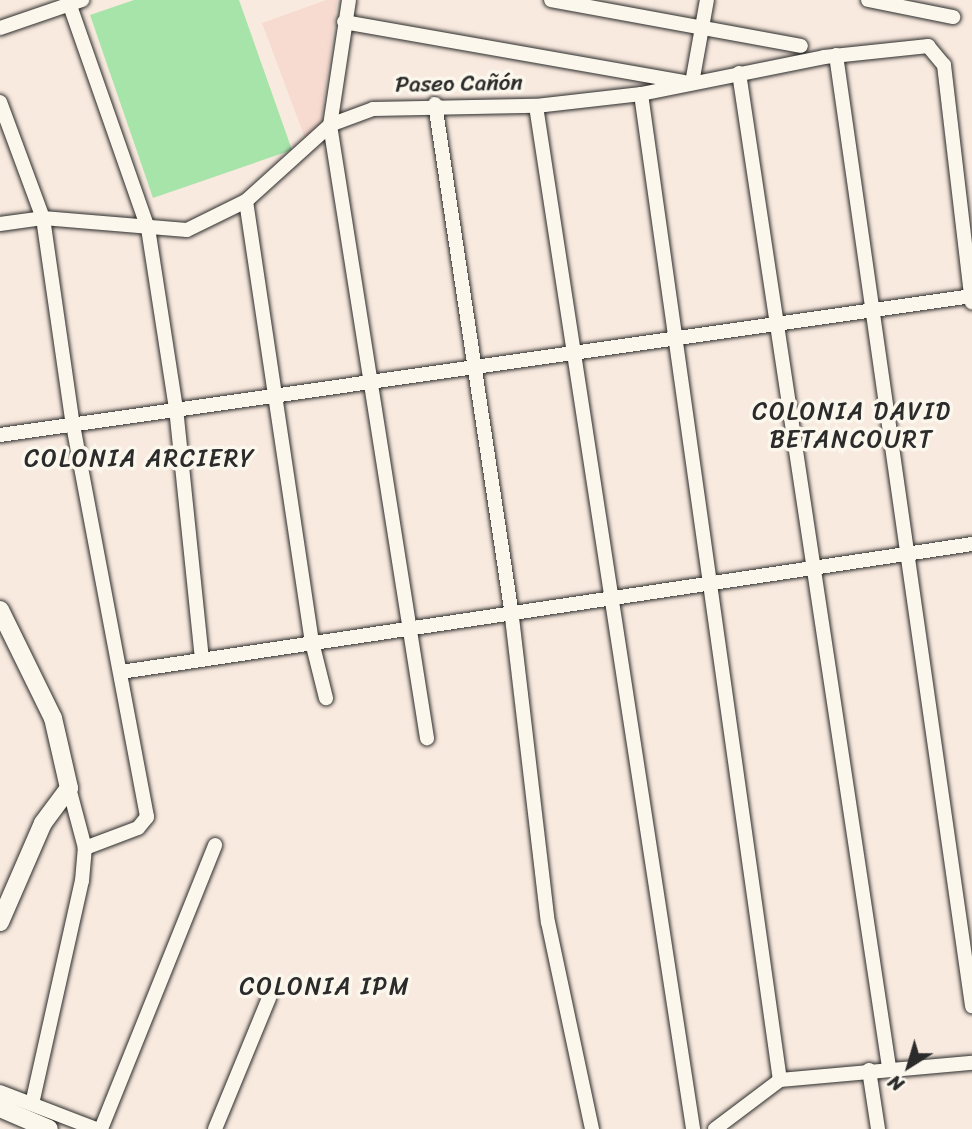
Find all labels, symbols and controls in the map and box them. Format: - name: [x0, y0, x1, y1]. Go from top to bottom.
- street label: Paseo Cañón: [395, 69, 523, 99]
- district label: COLONIA DAVID BETANCOURT: [756, 398, 948, 454]
- district label: COLONIA ARCIERY: [28, 445, 252, 473]
- district label: COLONIA IPM: [241, 973, 409, 1001]
- north arrow: [874, 1031, 944, 1101]
- text: N: [881, 1066, 911, 1100]

